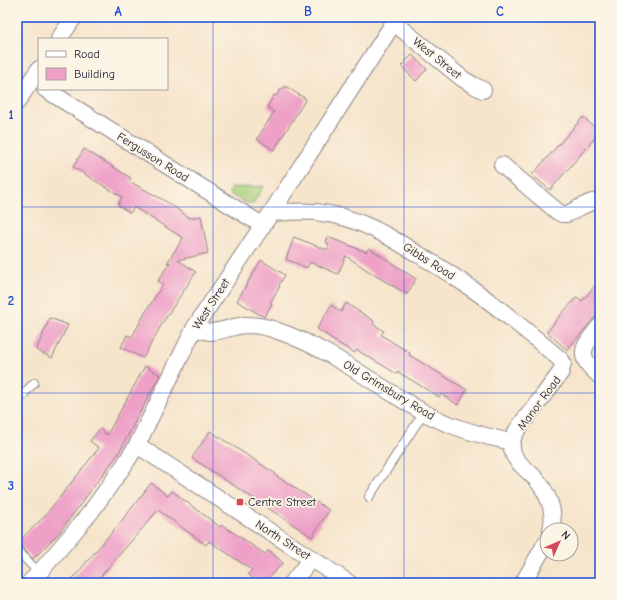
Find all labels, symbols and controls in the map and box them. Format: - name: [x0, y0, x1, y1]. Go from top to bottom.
- text: A: [114, 4, 122, 19]
- text: B: [304, 4, 312, 19]
- text: C: [496, 4, 504, 19]
- street label: West Street: [410, 34, 464, 82]
- legend: [38, 38, 168, 90]
- text: Road: [74, 47, 100, 61]
- text: Building: [74, 67, 115, 81]
- text: 1: [8, 107, 14, 122]
- street label: Fergusson Road: [115, 129, 191, 185]
- street label: Gibbs Road: [400, 239, 458, 283]
- street label: West Street: [189, 275, 233, 332]
- text: 2: [8, 293, 14, 308]
- street label: Old Grimsbury Road: [341, 357, 437, 423]
- street label: Manor Road: [514, 373, 564, 433]
- text: 3: [8, 478, 14, 493]
- place label: Centre Street: [248, 495, 317, 509]
- marker: Centre Street: [235, 497, 245, 507]
- street label: North Street: [253, 517, 314, 563]
- north arrow: [539, 522, 579, 562]
- text: N: [559, 528, 573, 542]

